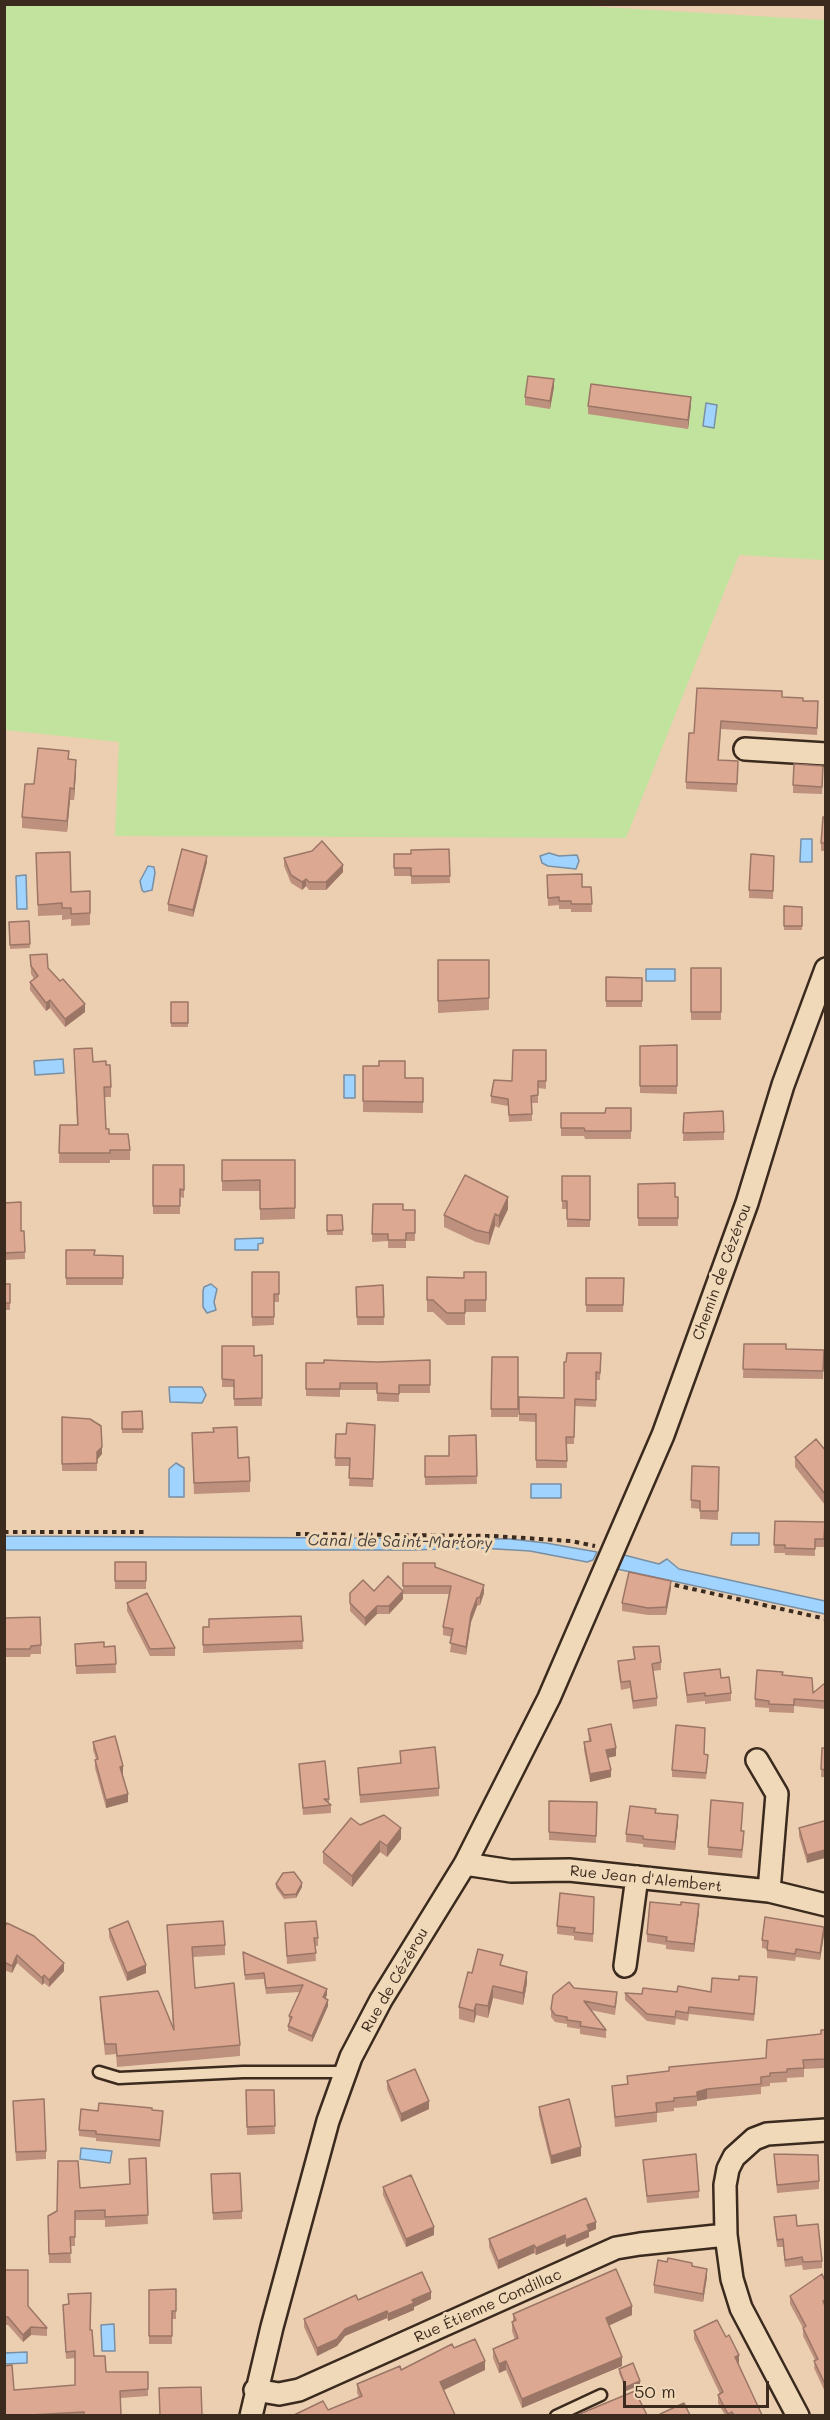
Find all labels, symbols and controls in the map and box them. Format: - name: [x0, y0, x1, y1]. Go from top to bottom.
- street label: Chemin de Cézérou: [689, 1201, 755, 1343]
- water label: Canal de Saint-Martory: [307, 1531, 493, 1553]
- street label: Rue Jean d'Alembert: [569, 1862, 723, 1896]
- street label: Rue de Cézérou: [358, 1925, 432, 2035]
- street label: Rue Étienne Condillac: [412, 2265, 564, 2347]
- scale bar: [626, 2369, 772, 2407]
- text: 50 m: [634, 2379, 676, 2403]

